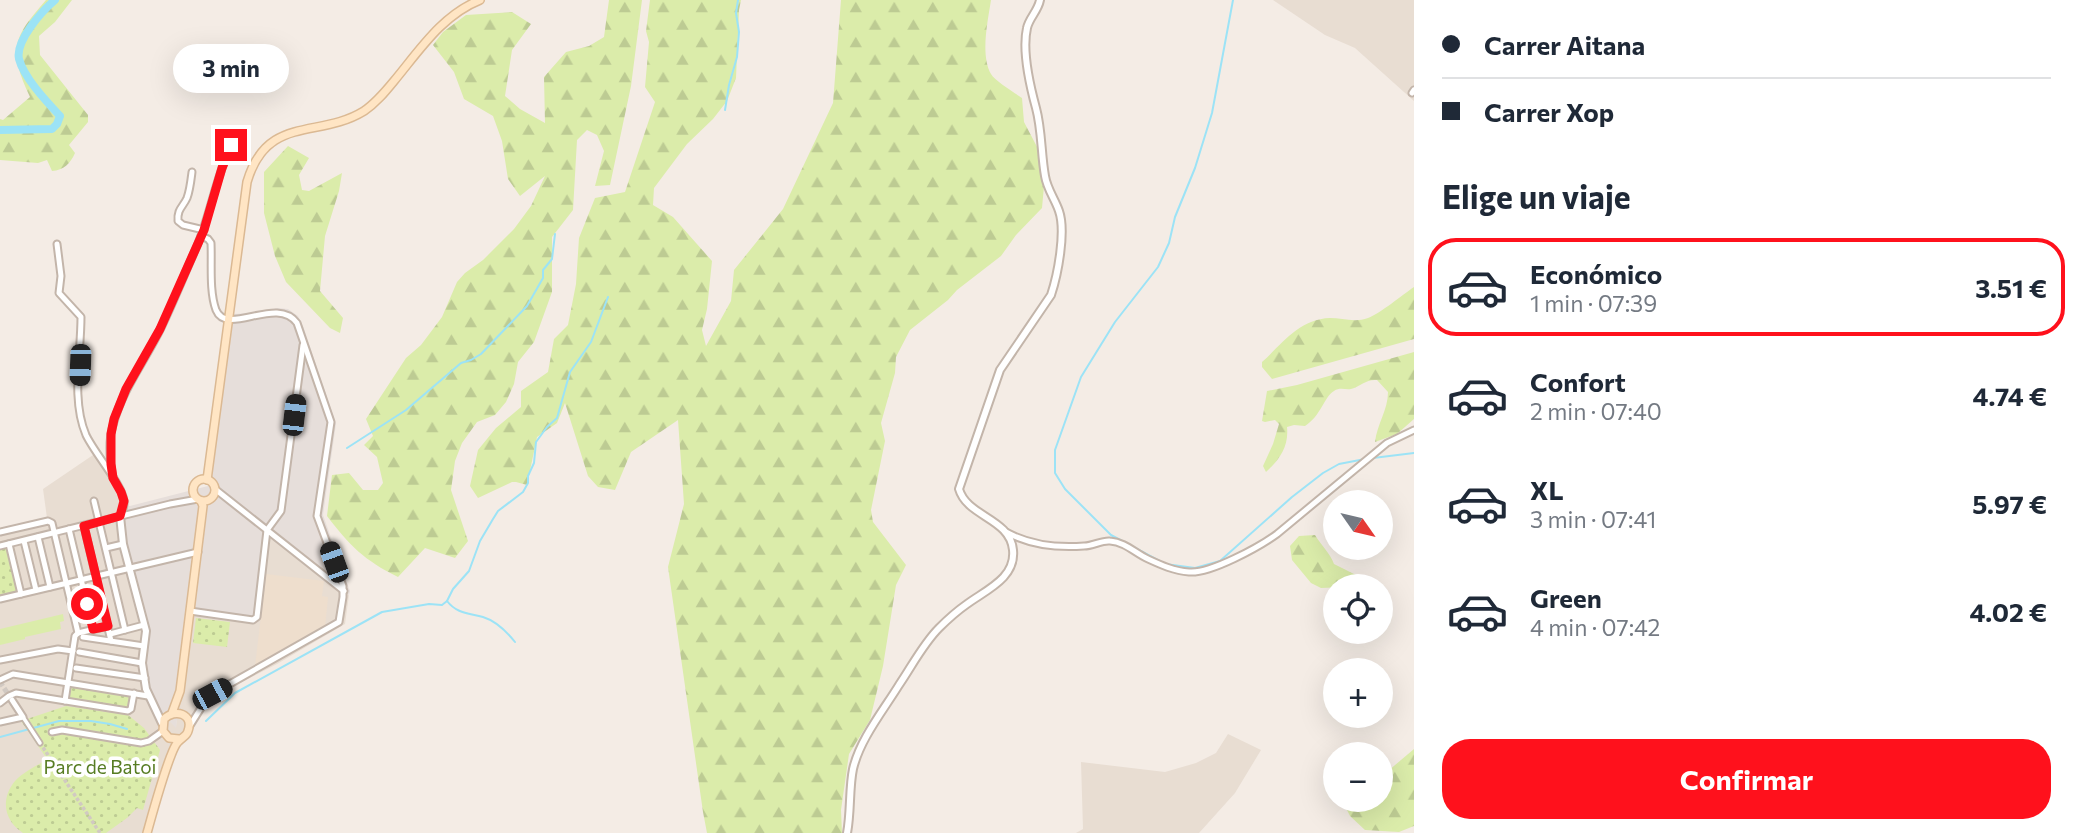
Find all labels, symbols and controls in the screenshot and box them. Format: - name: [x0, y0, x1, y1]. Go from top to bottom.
- text: Carrer Aitana: [1484, 29, 1645, 60]
- callout: 3 min: [173, 44, 289, 92]
- text: 3 min: [202, 54, 260, 82]
- text: Carrer Xop: [1484, 96, 1614, 127]
- route end: [215, 129, 247, 161]
- text: Elige un viaje: [1442, 176, 1631, 216]
- icon: car: [1446, 256, 1509, 319]
- text: Económico: [1530, 258, 1662, 289]
- text: 3.51 €: [1975, 272, 2047, 303]
- text: 1 min · 07:39: [1530, 289, 1657, 317]
- car: [69, 344, 92, 386]
- icon: car: [1446, 364, 1509, 427]
- text: Confort: [1530, 366, 1626, 397]
- text: 4.74 €: [1973, 380, 2047, 411]
- car: [282, 393, 307, 437]
- text: 2 min · 07:40: [1530, 397, 1662, 425]
- icon: car: [1446, 472, 1509, 535]
- text: XL: [1530, 474, 1564, 505]
- text: 5.97 €: [1972, 488, 2047, 519]
- north arrow: [1323, 490, 1393, 560]
- map controls: [1323, 490, 1393, 812]
- text: 3 min · 07:41: [1530, 505, 1656, 533]
- car: [317, 539, 352, 585]
- button: locate: [1323, 574, 1393, 644]
- icon: car: [1446, 580, 1509, 643]
- text: Green: [1530, 582, 1602, 613]
- route start: [71, 588, 103, 620]
- text: 4.02 €: [1969, 596, 2047, 627]
- text: 4 min · 07:42: [1530, 613, 1660, 641]
- button: +: [1323, 658, 1393, 728]
- car: [189, 675, 236, 713]
- button: Confirmar: [1442, 739, 2051, 819]
- button: −: [1323, 742, 1393, 812]
- park label: Parc de Batoi: [44, 755, 156, 778]

